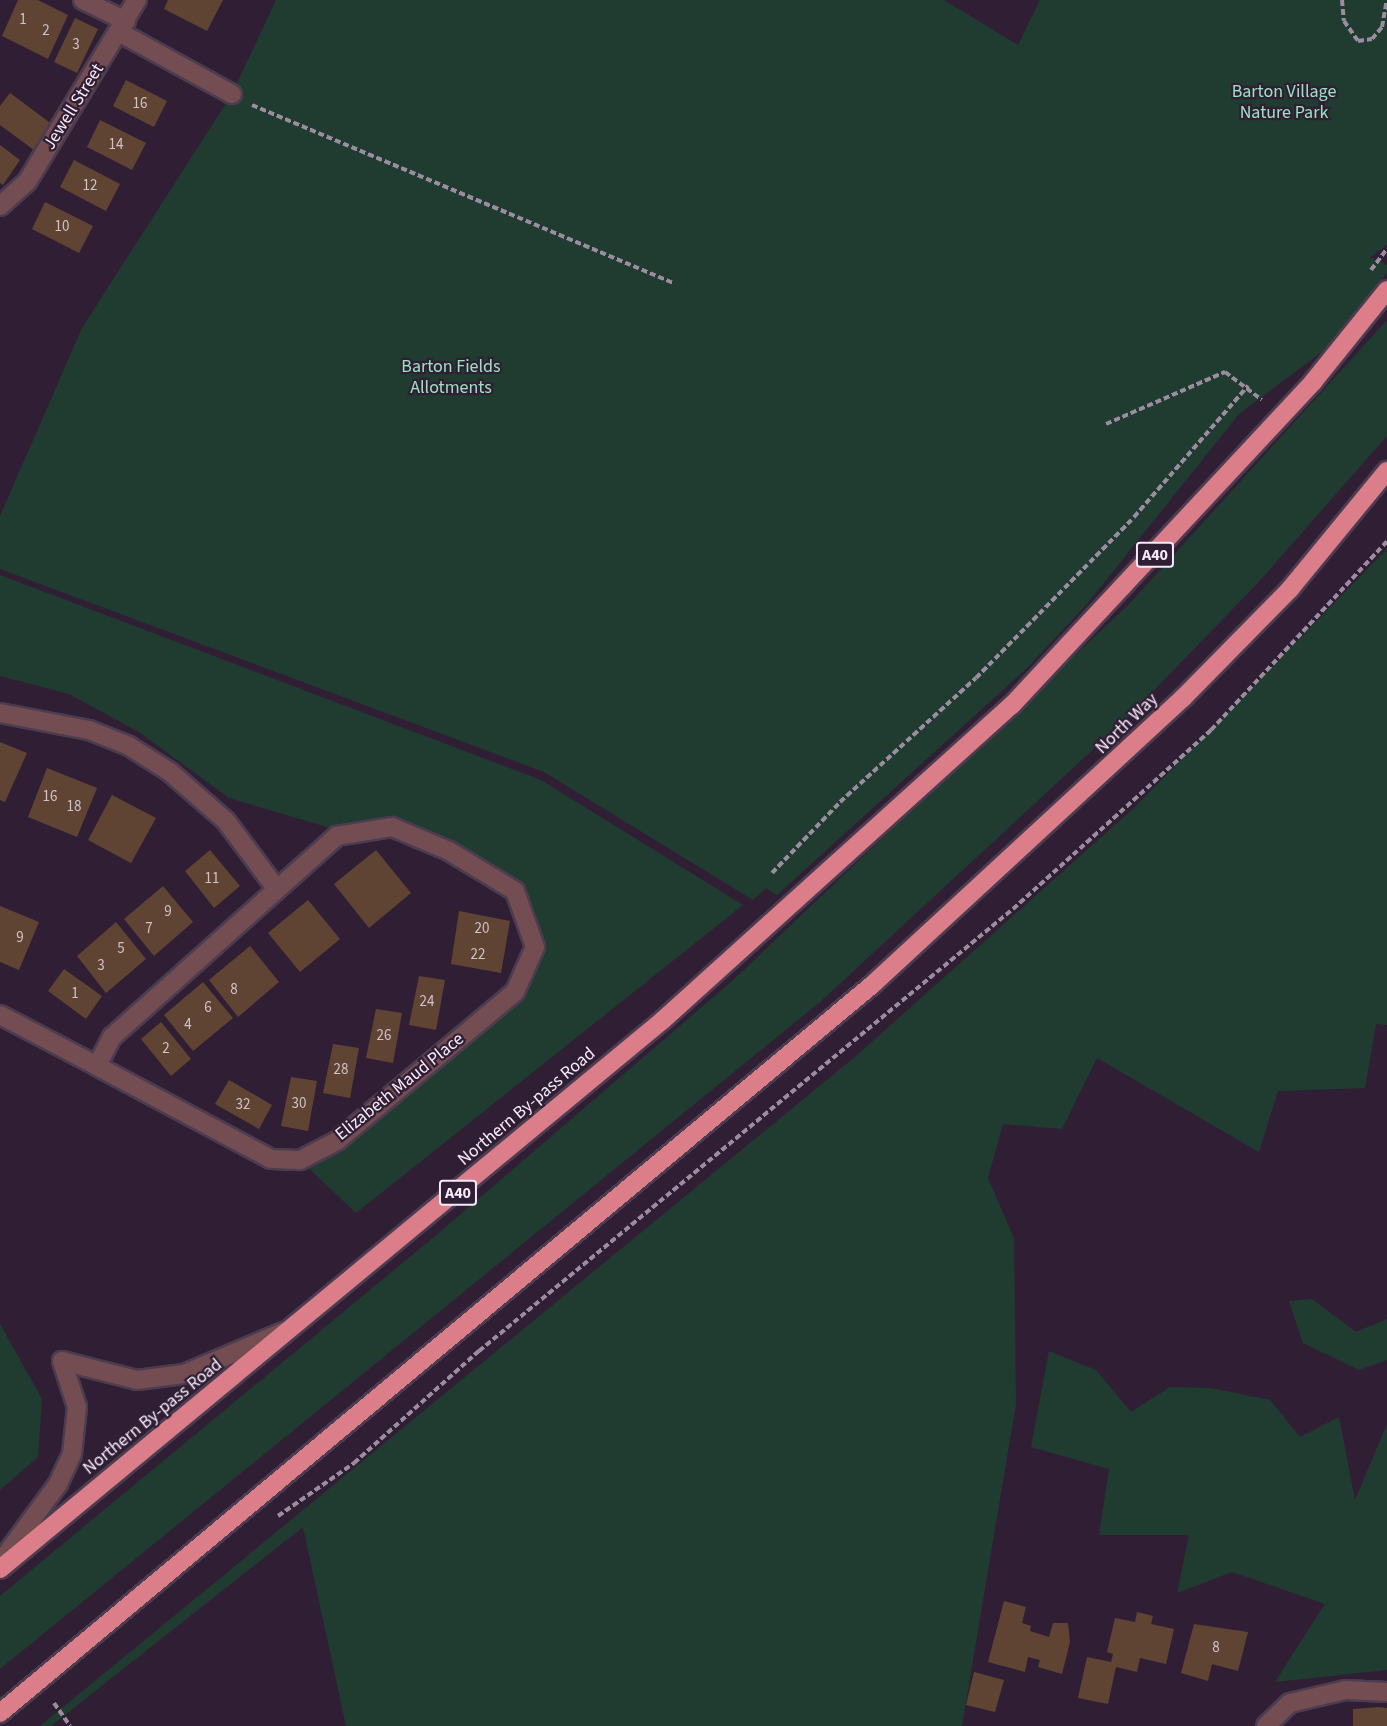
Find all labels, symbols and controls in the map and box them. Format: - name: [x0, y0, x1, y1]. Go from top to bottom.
- house number: 1: [19, 11, 27, 29]
- house number: 2: [42, 22, 50, 40]
- house number: 3: [72, 36, 80, 54]
- street label: Jewell Street: [39, 60, 109, 154]
- park label: Barton Village Nature Park: [1232, 82, 1336, 124]
- house number: 16: [133, 95, 147, 113]
- house number: 14: [109, 136, 123, 154]
- house number: 12: [83, 177, 97, 195]
- house number: 10: [55, 218, 69, 236]
- park label: Barton Fields Allotments: [401, 357, 501, 400]
- road number: A40: [1136, 542, 1174, 568]
- street label: North Way: [1091, 689, 1163, 759]
- house number: 16: [43, 788, 57, 806]
- house number: 18: [67, 798, 81, 816]
- house number: 11: [205, 870, 219, 888]
- house number: 9: [164, 903, 172, 921]
- house number: 7: [145, 920, 153, 938]
- house number: 20: [475, 920, 489, 938]
- house number: 9: [16, 929, 24, 947]
- house number: 5: [117, 940, 125, 958]
- house number: 22: [471, 946, 485, 964]
- house number: 3: [97, 957, 105, 975]
- house number: 8: [230, 981, 238, 999]
- house number: 1: [71, 985, 79, 1003]
- house number: 24: [420, 993, 434, 1011]
- house number: 6: [204, 999, 212, 1017]
- house number: 4: [184, 1016, 192, 1034]
- house number: 26: [377, 1027, 391, 1045]
- street label: Elizabeth Maud Place: [331, 1029, 469, 1145]
- house number: 2: [162, 1040, 170, 1058]
- street label: Northern By-pass Road: [454, 1043, 600, 1171]
- house number: 28: [334, 1061, 348, 1079]
- house number: 30: [292, 1095, 306, 1113]
- house number: 32: [236, 1096, 250, 1114]
- road number: A40: [438, 1180, 478, 1206]
- street label: Northern By-pass Road: [79, 1354, 227, 1480]
- house number: 8: [1212, 1639, 1220, 1657]

